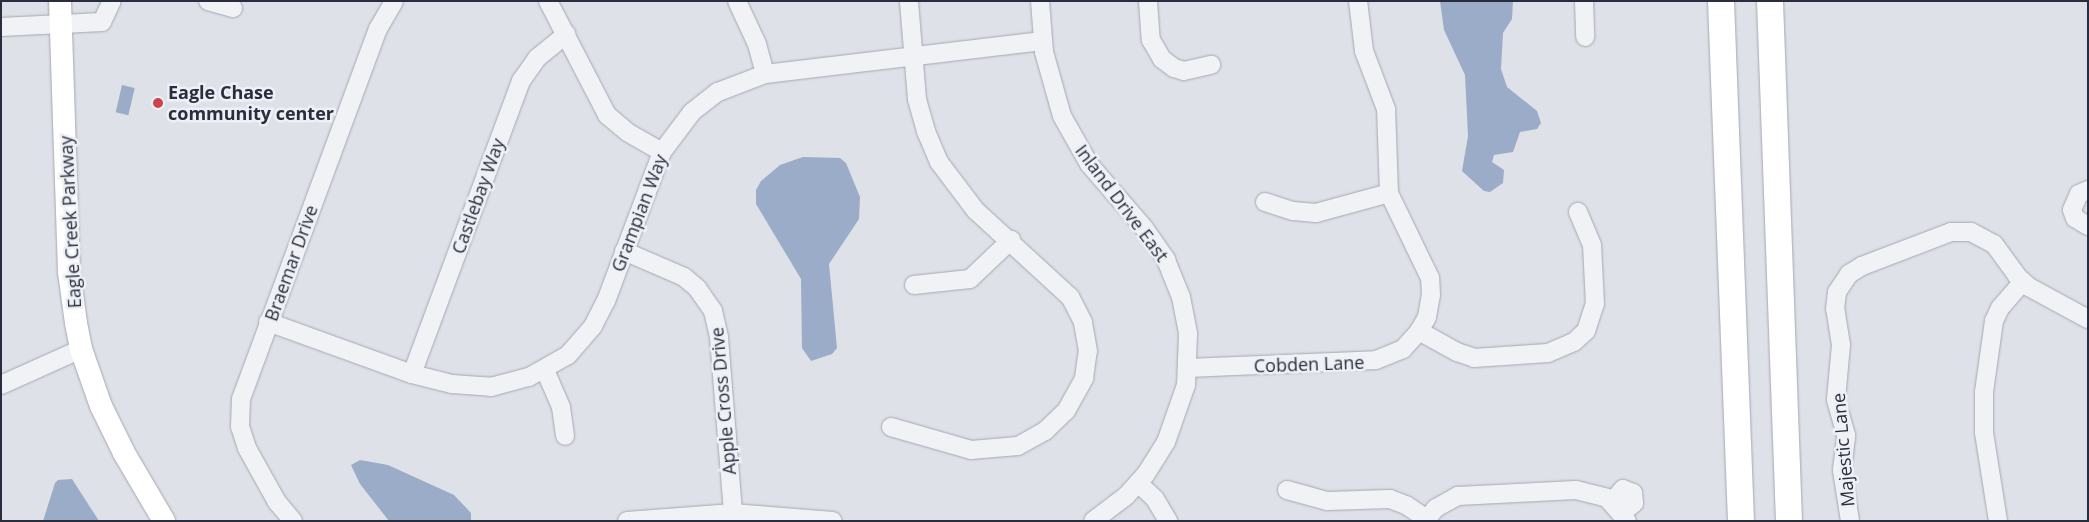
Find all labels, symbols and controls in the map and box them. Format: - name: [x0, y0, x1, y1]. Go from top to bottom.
- place label: Eagle Chase community center: [168, 82, 334, 125]
- marker: Eagle Chase community center: [152, 97, 164, 109]
- street label: Eagle Creek Parkway: [55, 135, 85, 309]
- street label: Castlebay Way: [447, 135, 509, 257]
- street label: Inland Drive East: [1071, 140, 1173, 266]
- street label: Grampian Way: [607, 151, 671, 275]
- street label: Braemar Drive: [260, 202, 322, 324]
- street label: Apple Cross Drive: [706, 326, 740, 476]
- street label: Cobden Lane: [1253, 351, 1365, 377]
- street label: Majestic Lane: [1827, 392, 1859, 508]

